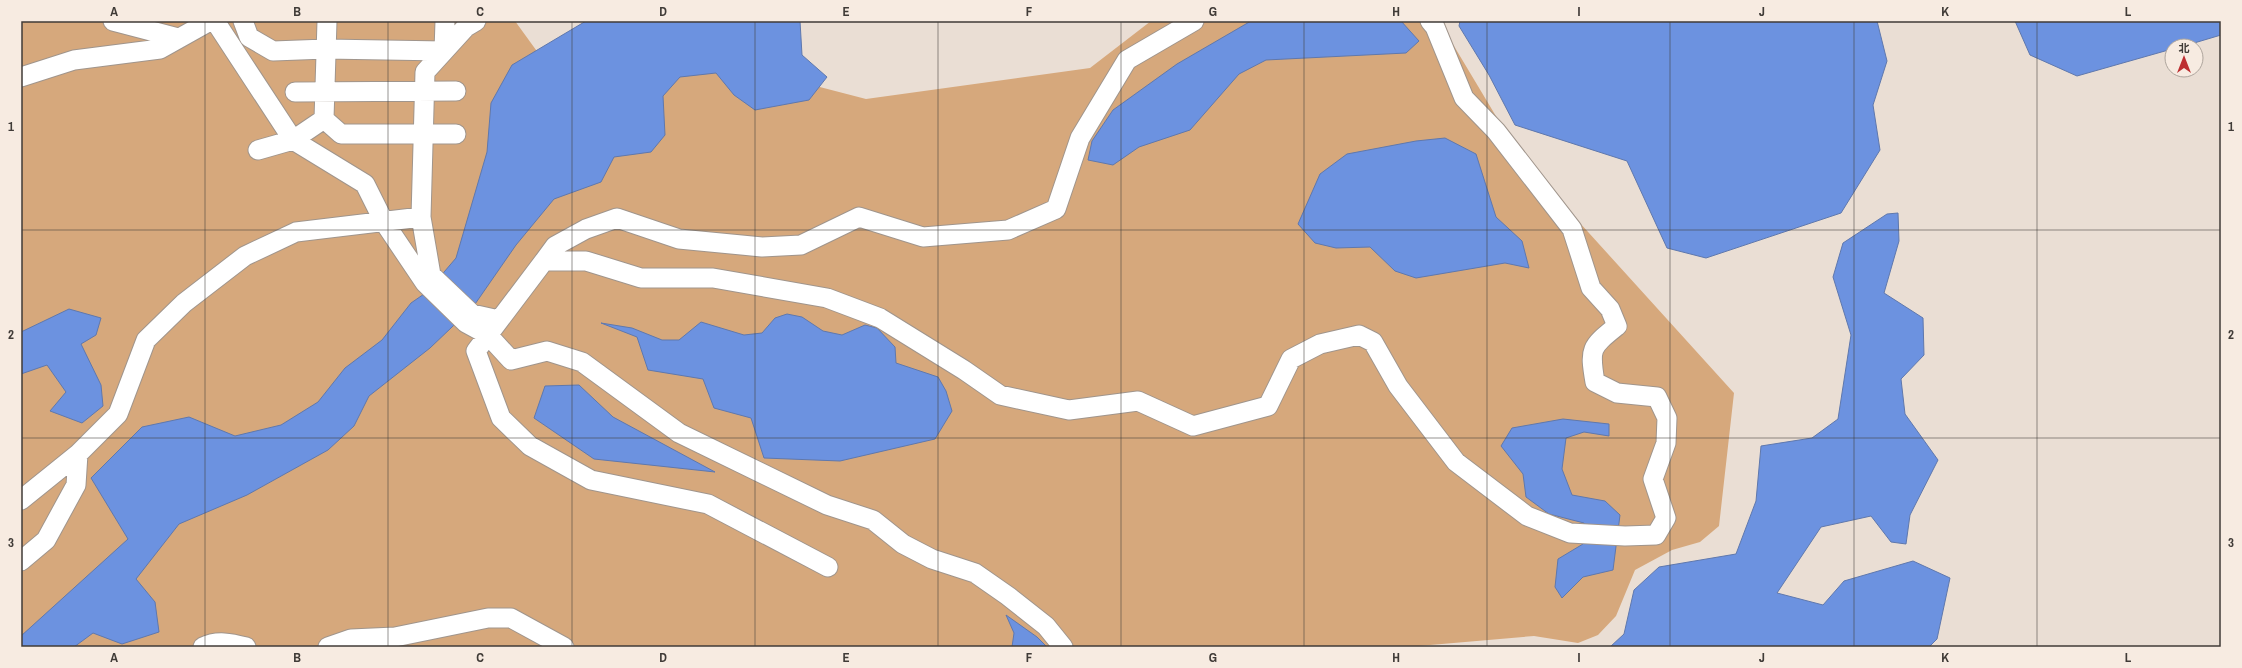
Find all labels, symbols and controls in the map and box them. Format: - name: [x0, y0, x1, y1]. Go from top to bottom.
- text: A: [110, 3, 118, 20]
- text: B: [293, 3, 301, 20]
- text: C: [476, 3, 484, 20]
- text: D: [659, 3, 667, 20]
- text: E: [842, 3, 850, 20]
- text: F: [1026, 3, 1033, 20]
- text: G: [1209, 3, 1217, 20]
- text: H: [1392, 3, 1400, 20]
- text: I: [1578, 3, 1581, 20]
- text: J: [1759, 3, 1765, 20]
- text: K: [1941, 3, 1949, 20]
- text: L: [2125, 3, 2132, 20]
- north arrow: [2164, 38, 2204, 78]
- text: 北: [2179, 41, 2190, 55]
- text: 1: [8, 118, 14, 135]
- text: 1: [2228, 118, 2234, 135]
- text: 2: [8, 326, 14, 343]
- text: 2: [2228, 326, 2234, 343]
- text: 3: [8, 534, 14, 551]
- text: 3: [2228, 534, 2234, 551]
- text: A: [110, 649, 118, 666]
- text: B: [293, 649, 301, 666]
- text: C: [476, 649, 484, 666]
- text: D: [659, 649, 667, 666]
- text: E: [842, 649, 850, 666]
- text: F: [1026, 649, 1033, 666]
- text: G: [1209, 649, 1217, 666]
- text: H: [1392, 649, 1400, 666]
- text: I: [1578, 649, 1581, 666]
- text: J: [1759, 649, 1765, 666]
- text: K: [1941, 649, 1949, 666]
- text: L: [2125, 649, 2132, 666]

